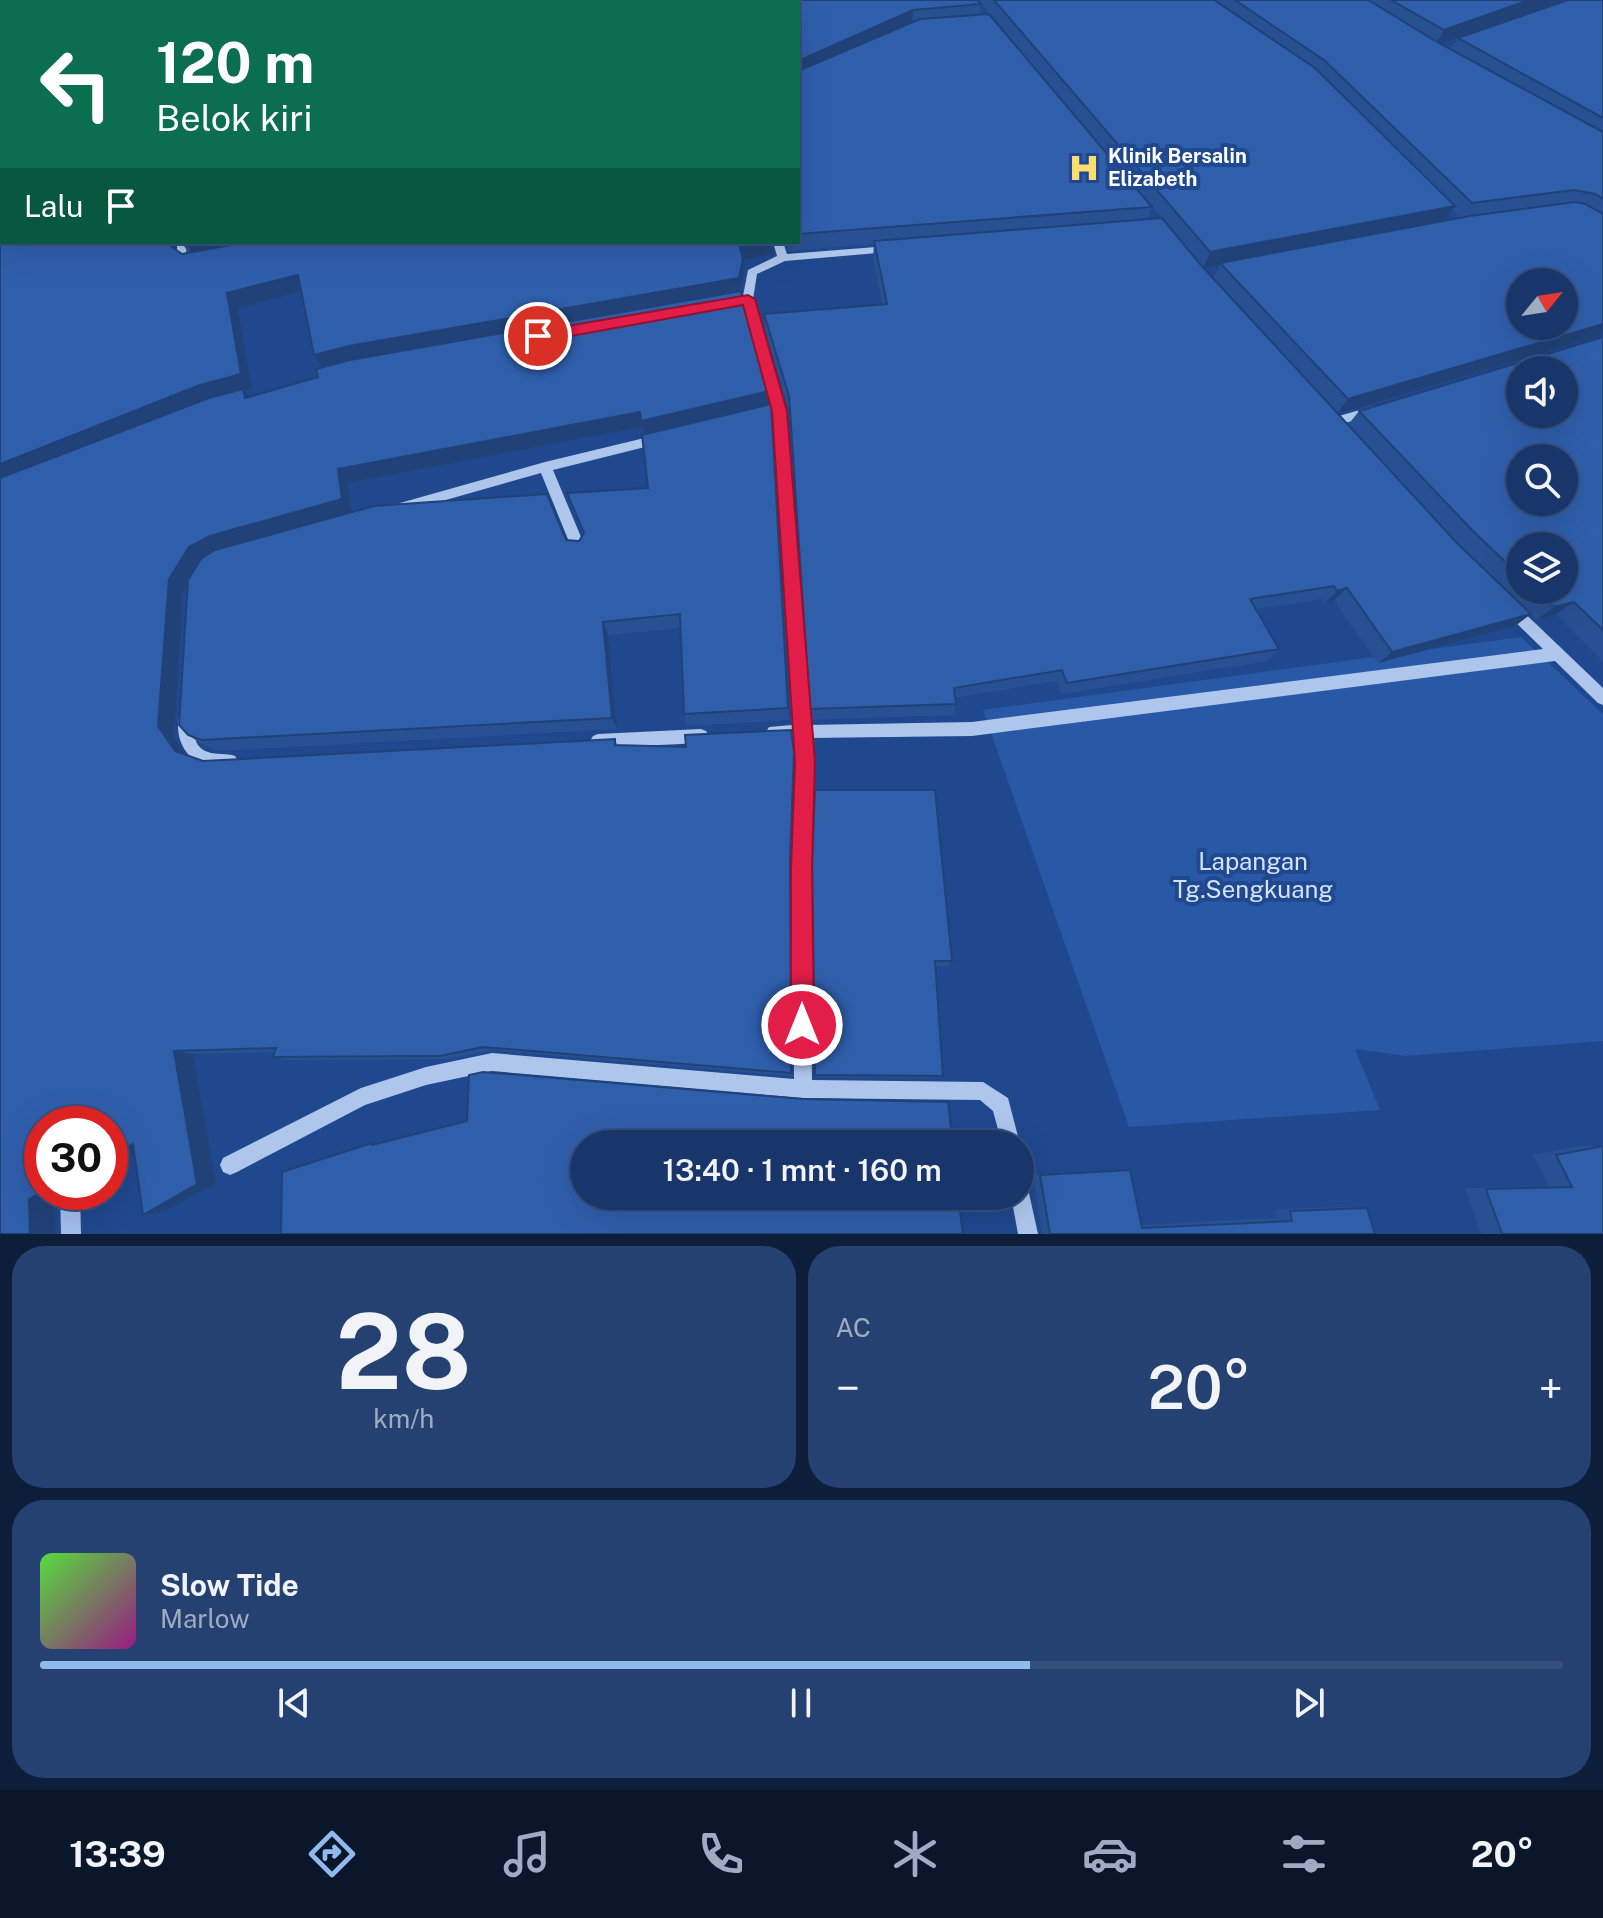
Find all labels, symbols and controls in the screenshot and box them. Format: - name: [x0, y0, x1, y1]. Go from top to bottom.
- text: 120 m: [156, 30, 314, 96]
- icon: left: [24, 32, 128, 136]
- text: Belok kiri: [156, 97, 312, 139]
- place label: Klinik Bersalin Elizabeth: [1108, 144, 1247, 191]
- hospital icon: Klinik Bersalin Elizabeth: [1067, 151, 1101, 185]
- icon: arrive: [99, 184, 143, 228]
- text: Lalu: [24, 188, 83, 224]
- north arrow: [1506, 268, 1578, 340]
- map controls: [1506, 268, 1578, 604]
- pin: [504, 302, 572, 370]
- icon: arrive: [516, 314, 560, 358]
- button: sound: [1506, 356, 1578, 428]
- button: search: [1506, 444, 1578, 516]
- button: layers: [1506, 532, 1578, 604]
- park label: Lapangan Tg.Sengkuang: [1173, 847, 1333, 903]
- position arrow: [760, 983, 844, 1067]
- speed limit sign: 30: [24, 1106, 128, 1210]
- text: 13:40 · 1 mnt · 160 m: [662, 1152, 942, 1188]
- text: 28: [336, 1290, 472, 1412]
- text: AC: [836, 1312, 871, 1343]
- text: 20°: [1148, 1352, 1251, 1423]
- text: −: [836, 1362, 860, 1414]
- text: +: [1539, 1362, 1563, 1414]
- text: km/h: [373, 1403, 434, 1434]
- text: Slow Tide: [160, 1567, 299, 1603]
- text: Marlow: [160, 1603, 250, 1634]
- icon: previous: [272, 1681, 316, 1725]
- icon: pause: [779, 1681, 823, 1725]
- icon: next: [1287, 1681, 1331, 1725]
- icon: directions: [304, 1826, 360, 1882]
- icon: music: [499, 1826, 555, 1882]
- icon: phone: [693, 1826, 749, 1882]
- icon: climate: [887, 1826, 943, 1882]
- icon: car: [1082, 1826, 1138, 1882]
- icon: filters: [1276, 1826, 1332, 1882]
- text: 13:39: [69, 1833, 166, 1875]
- text: 20°: [1471, 1833, 1534, 1875]

